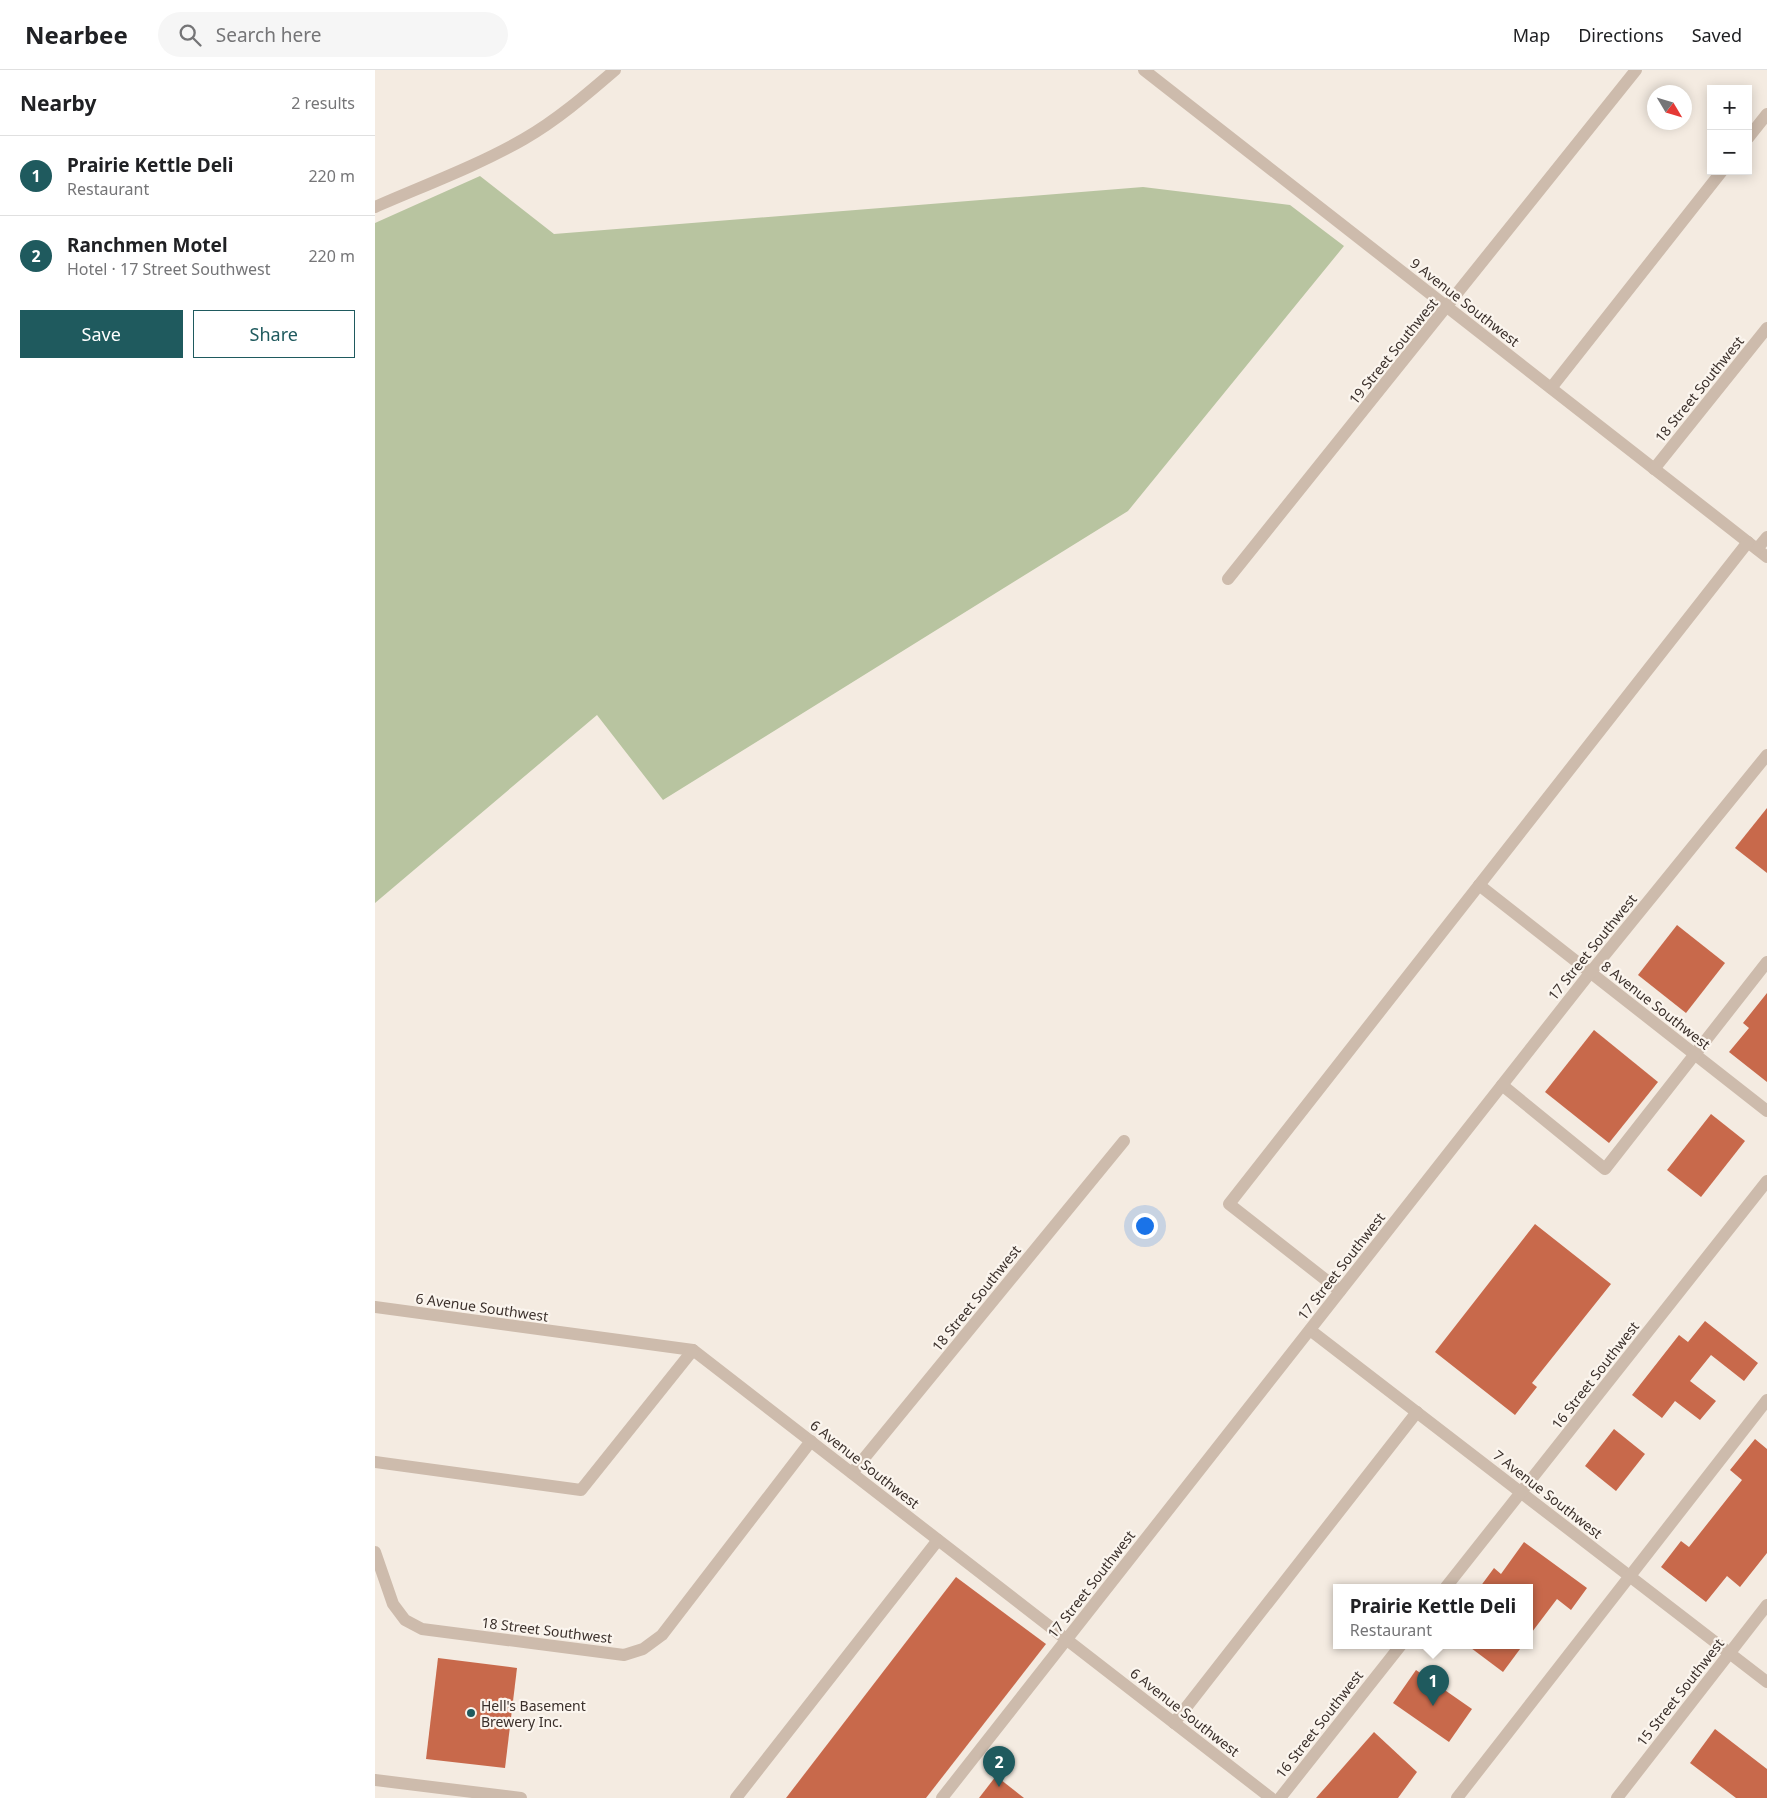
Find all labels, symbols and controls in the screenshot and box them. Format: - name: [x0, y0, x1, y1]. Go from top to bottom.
- search box: [158, 12, 508, 57]
- text: Nearbee: [25, 18, 128, 51]
- icon: search: [176, 21, 204, 49]
- text: Search here: [216, 22, 322, 48]
- text: Map: [1513, 23, 1550, 47]
- text: Directions: [1578, 23, 1664, 47]
- text: Saved: [1692, 23, 1742, 47]
- north arrow: [1647, 85, 1692, 130]
- map controls: [1707, 85, 1752, 175]
- button: +: [1707, 85, 1752, 130]
- text: Nearby: [20, 89, 96, 117]
- text: 2 results: [291, 92, 355, 114]
- button: −: [1707, 130, 1752, 175]
- text: Prairie Kettle Deli: [67, 152, 233, 178]
- text: 1: [31, 165, 41, 187]
- text: 220 m: [308, 165, 355, 187]
- text: Restaurant: [67, 178, 149, 200]
- text: Ranchmen Motel: [67, 232, 228, 258]
- text: 2: [31, 245, 41, 267]
- text: 220 m: [308, 245, 355, 267]
- street label: 9 Avenue Southwest: [1407, 253, 1523, 351]
- text: Hotel · 17 Street Southwest: [67, 258, 270, 280]
- street label: 19 Street Southwest: [1344, 294, 1442, 408]
- button: Save: [20, 310, 183, 358]
- button: Share: [193, 310, 355, 358]
- street label: 18 Street Southwest: [1650, 332, 1748, 446]
- street label: 17 Street Southwest: [1543, 890, 1641, 1004]
- street label: 8 Avenue Southwest: [1598, 956, 1714, 1054]
- street label: 17 Street Southwest: [1293, 1208, 1389, 1324]
- your location: [1132, 1213, 1158, 1239]
- street label: 18 Street Southwest: [927, 1241, 1025, 1355]
- street label: 6 Avenue Southwest: [415, 1288, 549, 1326]
- street label: 16 Street Southwest: [1547, 1317, 1643, 1433]
- street label: 6 Avenue Southwest: [807, 1415, 923, 1513]
- street label: 7 Avenue Southwest: [1490, 1445, 1606, 1543]
- street label: 17 Street Southwest: [1043, 1526, 1139, 1642]
- popup: [1333, 1584, 1533, 1649]
- text: Prairie Kettle Deli: [1350, 1593, 1516, 1619]
- street label: 18 Street Southwest: [481, 1613, 613, 1647]
- text: Restaurant: [1350, 1619, 1432, 1641]
- street label: 15 Street Southwest: [1632, 1634, 1728, 1750]
- street label: 6 Avenue Southwest: [1127, 1663, 1243, 1761]
- pin: 1: [1417, 1665, 1449, 1706]
- street label: 16 Street Southwest: [1271, 1666, 1367, 1782]
- place label: Hell's Basement Brewery Inc.: [481, 1696, 586, 1731]
- marker: Hell's Basement Brewery Inc.: [465, 1707, 477, 1719]
- pin: 2: [983, 1746, 1015, 1787]

